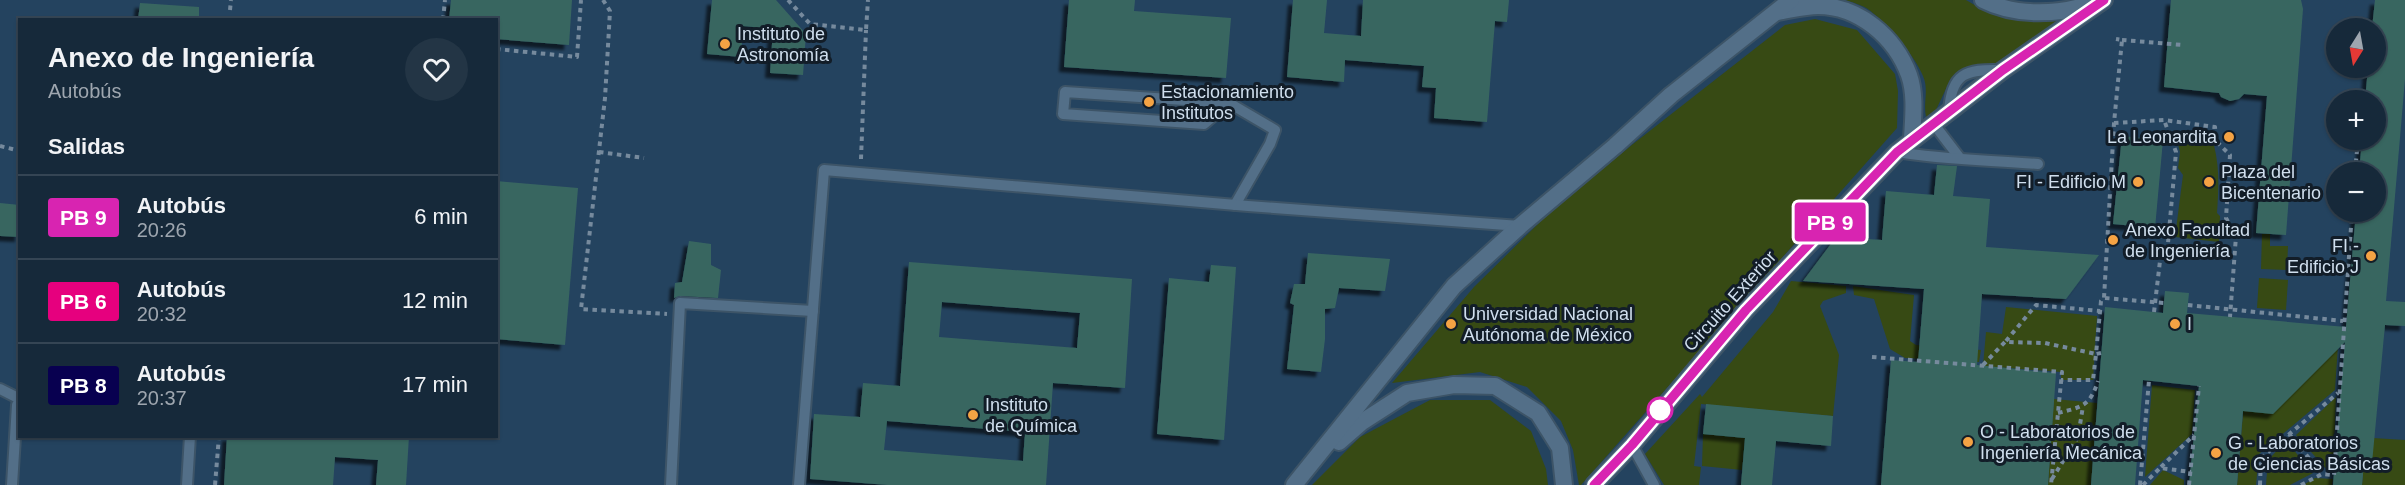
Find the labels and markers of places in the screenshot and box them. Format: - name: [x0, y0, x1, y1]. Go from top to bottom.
- place label: Instituto de Astronomía: [737, 24, 830, 65]
- marker: Instituto de Astronomía: [718, 37, 732, 51]
- place label: Estacionamiento Institutos: [1161, 82, 1294, 123]
- marker: Estacionamiento Institutos: [1142, 95, 1156, 109]
- place label: La Leonardita: [2107, 127, 2218, 147]
- marker: La Leonardita: [2222, 130, 2236, 144]
- place label: Plaza del Bicentenario: [2221, 162, 2321, 203]
- place label: FI - Edificio M: [2016, 172, 2126, 192]
- marker: FI - Edificio M: [2131, 175, 2145, 189]
- marker: Plaza del Bicentenario: [2202, 175, 2216, 189]
- place label: Anexo Facultad de Ingeniería: [2125, 220, 2250, 261]
- marker: Anexo Facultad de Ingeniería: [2106, 233, 2120, 247]
- place label: FI - Edificio J: [2287, 236, 2359, 277]
- marker: FI - Edificio J: [2364, 249, 2378, 263]
- place label: Universidad Nacional Autónoma de México: [1463, 304, 1633, 345]
- place label: I: [2187, 314, 2192, 334]
- marker: Universidad Nacional Autónoma de México: [1444, 317, 1458, 331]
- marker: I: [2168, 317, 2182, 331]
- place label: Instituto de Química: [985, 395, 1078, 436]
- unlabelled marker: [1647, 397, 1673, 423]
- marker: Instituto de Química: [966, 408, 980, 422]
- place label: O - Laboratorios de Ingeniería Mecánica: [1980, 422, 2143, 463]
- place label: G - Laboratorios de Ciencias Básicas: [2228, 433, 2390, 474]
- marker: O - Laboratorios de Ingeniería Mecánica: [1961, 435, 1975, 449]
- marker: G - Laboratorios de Ciencias Básicas: [2209, 446, 2223, 460]

